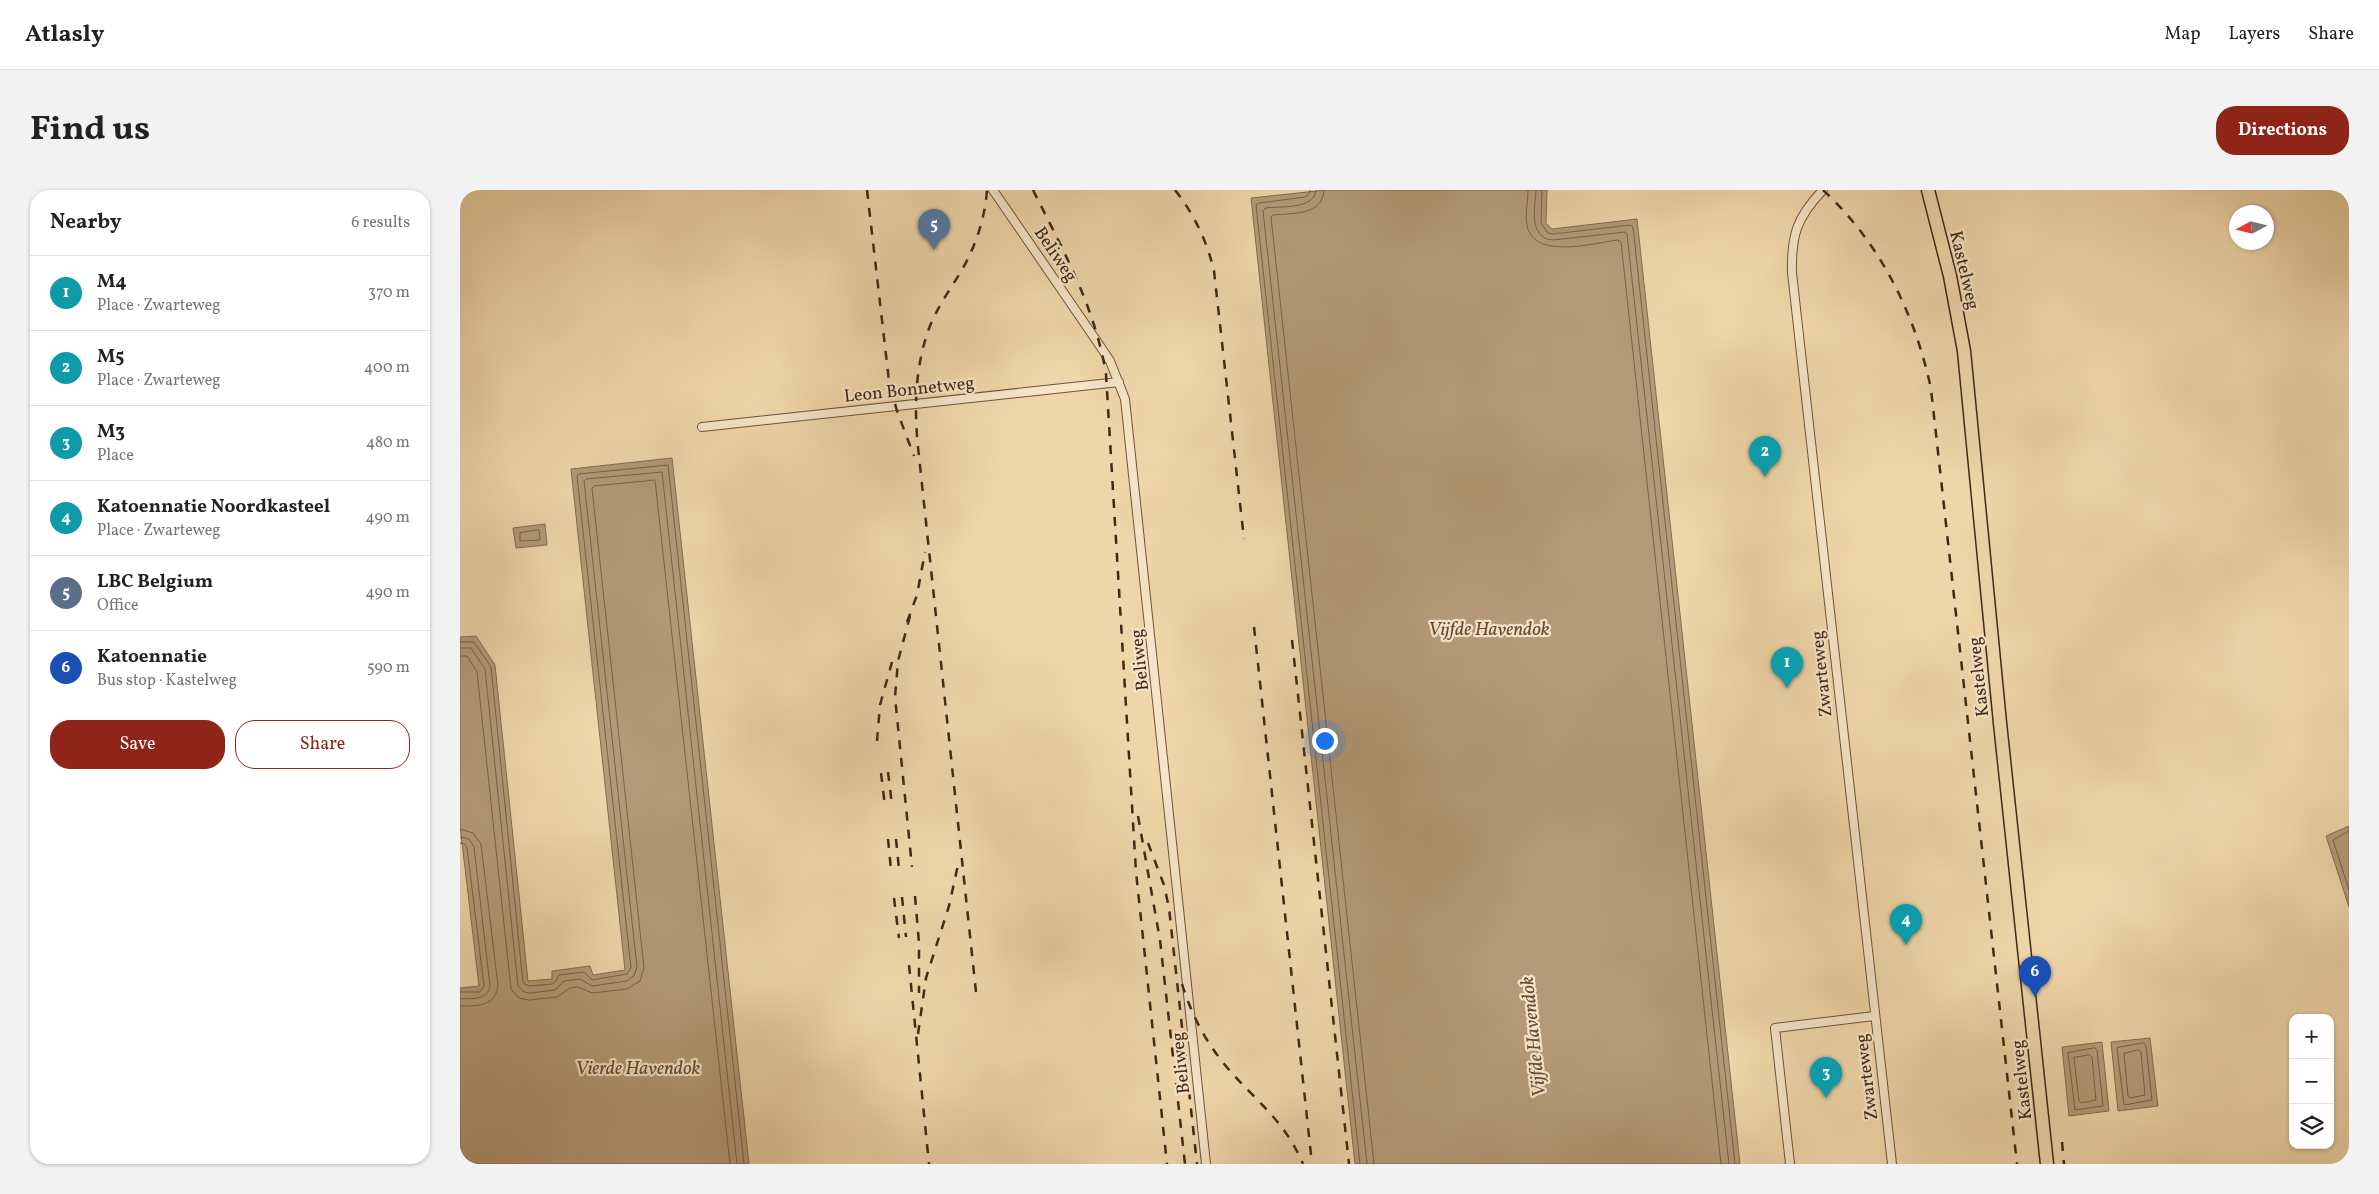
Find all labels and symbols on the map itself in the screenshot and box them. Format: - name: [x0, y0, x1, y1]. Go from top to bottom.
- north arrow: [2229, 205, 2274, 250]
- pin: 5: [918, 209, 950, 250]
- street label: Beliweg: [1027, 222, 1082, 288]
- street label: Kastelweg: [1942, 228, 1985, 312]
- street label: Leon Bonnetweg: [843, 371, 976, 410]
- pin: 2: [1749, 436, 1781, 477]
- water label: Vijfde Havendok: [1428, 617, 1550, 643]
- street label: Beliweg: [1125, 628, 1156, 692]
- street label: Zwarteweg: [1806, 629, 1839, 718]
- street label: Kastelweg: [1963, 636, 1996, 718]
- pin: 1: [1771, 647, 1803, 688]
- your location: [1312, 728, 1338, 754]
- pin: 4: [1890, 904, 1922, 945]
- pin: 6: [2019, 956, 2051, 997]
- water label: Vijfde Havendok: [1515, 975, 1553, 1098]
- street label: Beliweg: [1166, 1031, 1197, 1095]
- street label: Zwarteweg: [1850, 1032, 1885, 1121]
- street label: Kastelweg: [2006, 1039, 2039, 1121]
- water label: Vierde Havendok: [576, 1056, 701, 1082]
- pin: 3: [1810, 1057, 1842, 1098]

